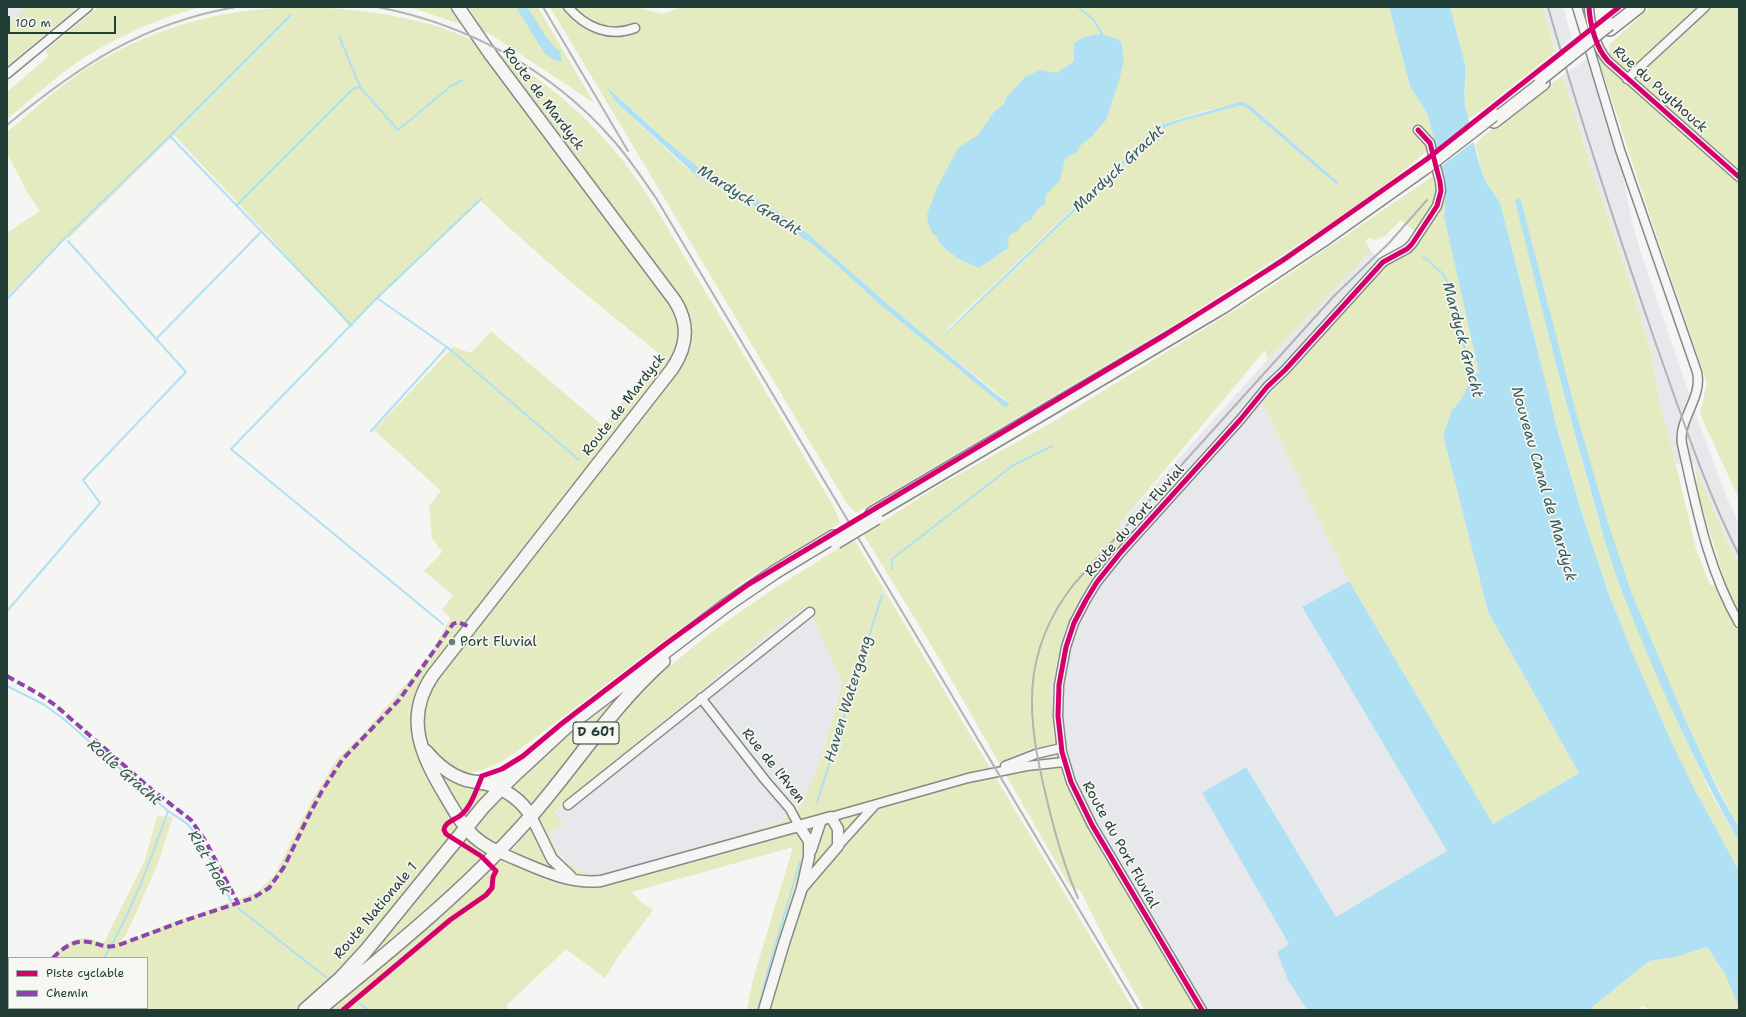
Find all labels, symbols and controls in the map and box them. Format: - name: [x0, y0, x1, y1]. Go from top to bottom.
- scale bar: [10, 8, 118, 34]
- text: 100 m: [15, 15, 51, 31]
- street label: Rue du Puythouck: [1609, 43, 1711, 137]
- street label: Route de Mardyck: [499, 44, 587, 154]
- water label: Mardyck Gracht: [1069, 122, 1169, 216]
- water label: Mardyck Gracht: [694, 162, 804, 240]
- water label: Mardyck Gracht: [1438, 280, 1486, 400]
- street label: Route de Mardyck: [579, 351, 669, 459]
- water label: Nouveau Canal de Mardyck: [1506, 384, 1580, 584]
- street label: Route du Port Fluvial: [1082, 462, 1188, 580]
- water label: Haven Watergang: [821, 633, 877, 765]
- place label: Port Fluvial: [460, 634, 537, 650]
- marker: Port Fluvial: [447, 637, 457, 647]
- road number: D 601: [573, 722, 619, 744]
- street label: Rue de l'Aven: [738, 725, 808, 807]
- water label: Rolle Gracht: [83, 736, 165, 810]
- street label: Route du Port Fluvial: [1078, 779, 1162, 911]
- water label: Riet Hoek: [183, 827, 235, 899]
- street label: Route Nationale 1: [331, 859, 421, 963]
- legend: [8, 957, 148, 1009]
- text: Piste cyclable: [46, 965, 124, 981]
- text: Chemin: [46, 985, 88, 1001]

